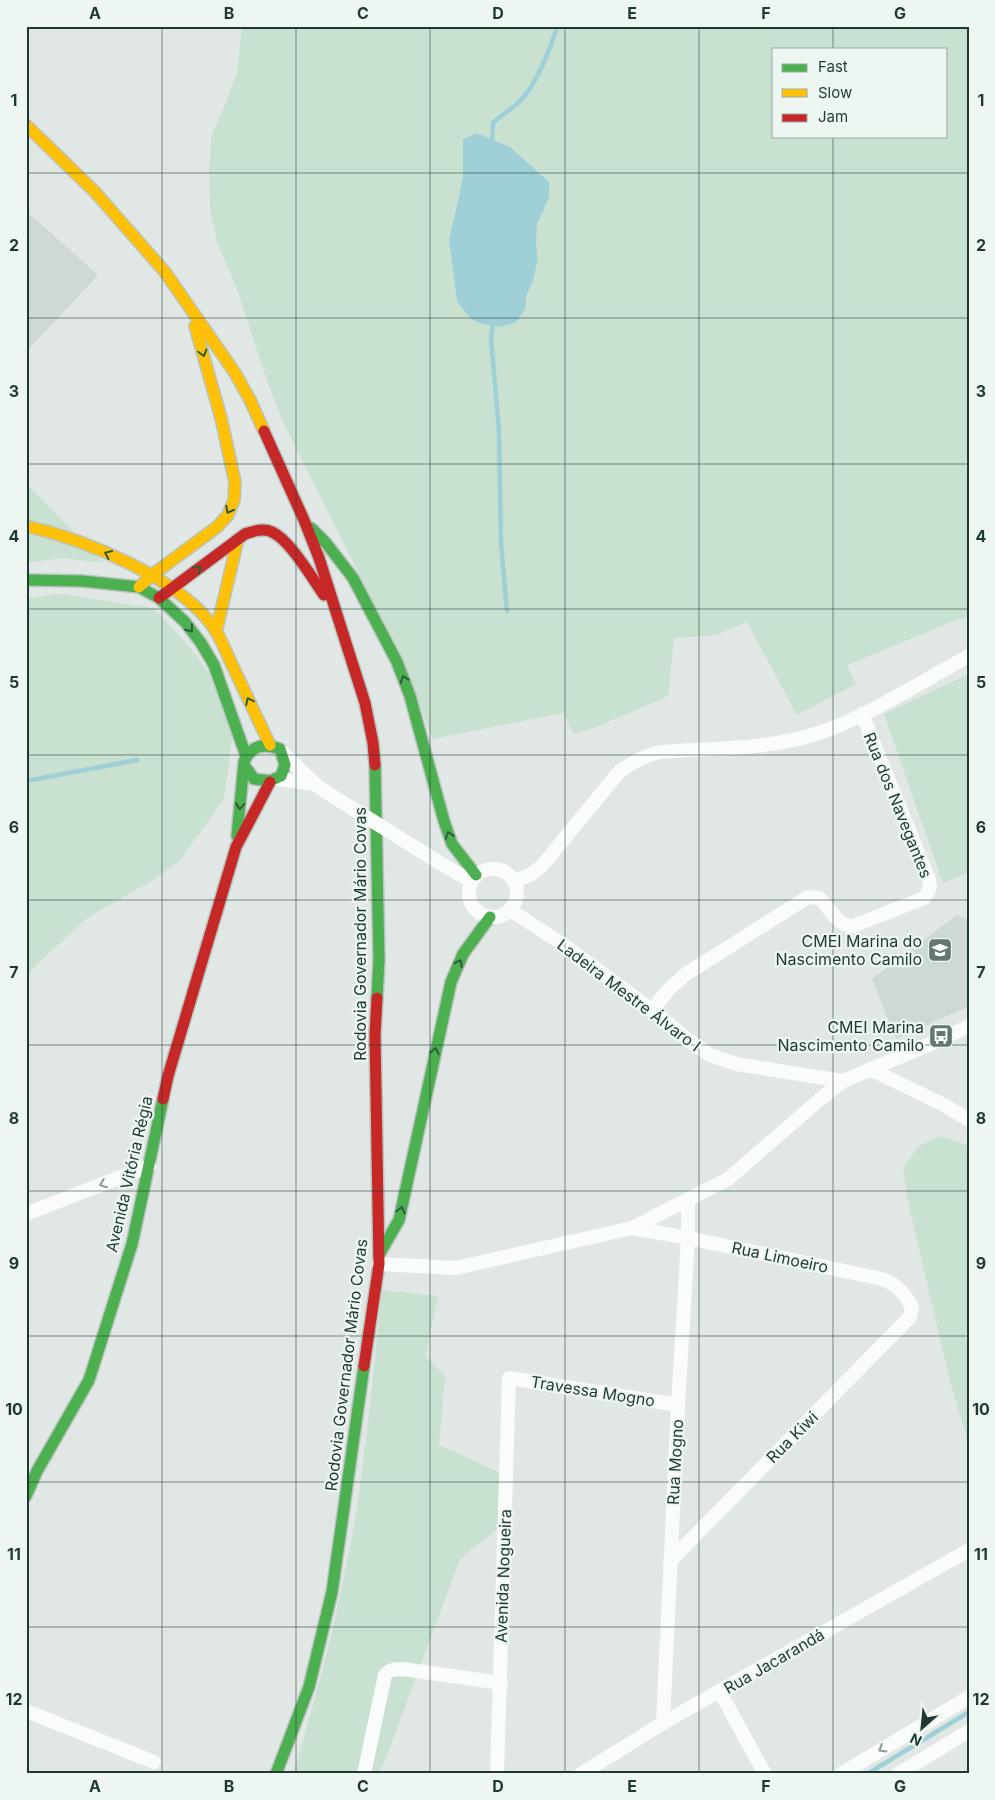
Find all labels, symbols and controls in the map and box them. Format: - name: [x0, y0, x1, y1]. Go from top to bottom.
- text: A: [89, 3, 101, 23]
- text: B: [224, 3, 234, 23]
- text: C: [357, 3, 369, 23]
- text: D: [492, 3, 504, 23]
- text: E: [627, 3, 637, 23]
- text: F: [761, 3, 771, 23]
- text: G: [894, 3, 906, 23]
- legend: [772, 48, 948, 138]
- text: Fast: [818, 57, 848, 76]
- text: Slow: [818, 83, 852, 102]
- text: 1: [11, 90, 17, 110]
- text: 1: [978, 90, 984, 110]
- text: Jam: [818, 107, 848, 126]
- text: 2: [9, 235, 19, 255]
- text: 2: [976, 235, 986, 255]
- one-way arrow: [197, 349, 207, 357]
- text: 3: [9, 381, 19, 401]
- text: 3: [976, 381, 986, 401]
- one-way arrow: [225, 505, 235, 514]
- text: 4: [9, 526, 20, 546]
- text: 4: [976, 526, 987, 546]
- one-way arrow: [104, 550, 113, 561]
- one-way arrow: [192, 566, 202, 575]
- one-way arrow: [184, 623, 193, 633]
- text: 5: [9, 672, 19, 692]
- text: 5: [976, 672, 986, 692]
- one-way arrow: [399, 675, 410, 684]
- one-way arrow: [245, 697, 255, 706]
- street label: Rua dos Navegantes: [860, 729, 936, 881]
- one-way arrow: [235, 802, 246, 810]
- street label: Rodovia Governador Mário Covas: [350, 807, 370, 1061]
- text: 6: [9, 817, 19, 837]
- text: 6: [976, 817, 986, 837]
- one-way arrow: [445, 831, 455, 840]
- place label: CMEI Marina do Nascimento Camilo: [776, 931, 922, 969]
- street label: Ladeira Mestre Álvaro I: [553, 934, 705, 1056]
- school or university icon: CMEI Marina do Nascimento Camilo: [927, 937, 953, 963]
- one-way arrow: [453, 959, 463, 968]
- text: 7: [9, 962, 19, 982]
- text: 7: [976, 962, 986, 982]
- place label: CMEI Marina Nascimento Camilo: [778, 1017, 924, 1055]
- bus stop icon: CMEI Marina Nascimento Camilo: [928, 1023, 954, 1049]
- one-way arrow: [430, 1047, 440, 1055]
- street label: Avenida Vitória Régia: [101, 1094, 157, 1254]
- text: 8: [9, 1108, 19, 1128]
- text: 8: [976, 1108, 986, 1128]
- one-way arrow: [99, 1178, 108, 1188]
- one-way arrow: [395, 1205, 406, 1214]
- street label: Rua Limoeiro: [730, 1237, 830, 1277]
- street label: Rodovia Governador Mário Covas: [321, 1238, 371, 1492]
- text: 9: [9, 1253, 19, 1273]
- text: 9: [976, 1253, 986, 1273]
- street label: Travessa Mogno: [529, 1371, 657, 1411]
- text: 10: [5, 1399, 23, 1419]
- text: 10: [972, 1399, 990, 1419]
- street label: Rua Kiwi: [762, 1407, 822, 1467]
- street label: Rua Mogno: [663, 1418, 687, 1506]
- street label: Avenida Nogueira: [491, 1509, 515, 1643]
- text: 11: [7, 1544, 21, 1564]
- text: 11: [974, 1544, 988, 1564]
- street label: Rua Jacarandá: [720, 1624, 828, 1698]
- text: 12: [6, 1689, 22, 1709]
- text: 12: [973, 1689, 989, 1709]
- north arrow: [898, 1702, 948, 1752]
- text: N: [907, 1730, 924, 1750]
- one-way arrow: [878, 1743, 887, 1753]
- text: A: [89, 1776, 101, 1796]
- text: B: [224, 1776, 234, 1796]
- text: C: [357, 1776, 369, 1796]
- text: D: [492, 1776, 504, 1796]
- text: E: [627, 1776, 637, 1796]
- text: F: [761, 1776, 771, 1796]
- text: G: [894, 1776, 906, 1796]

